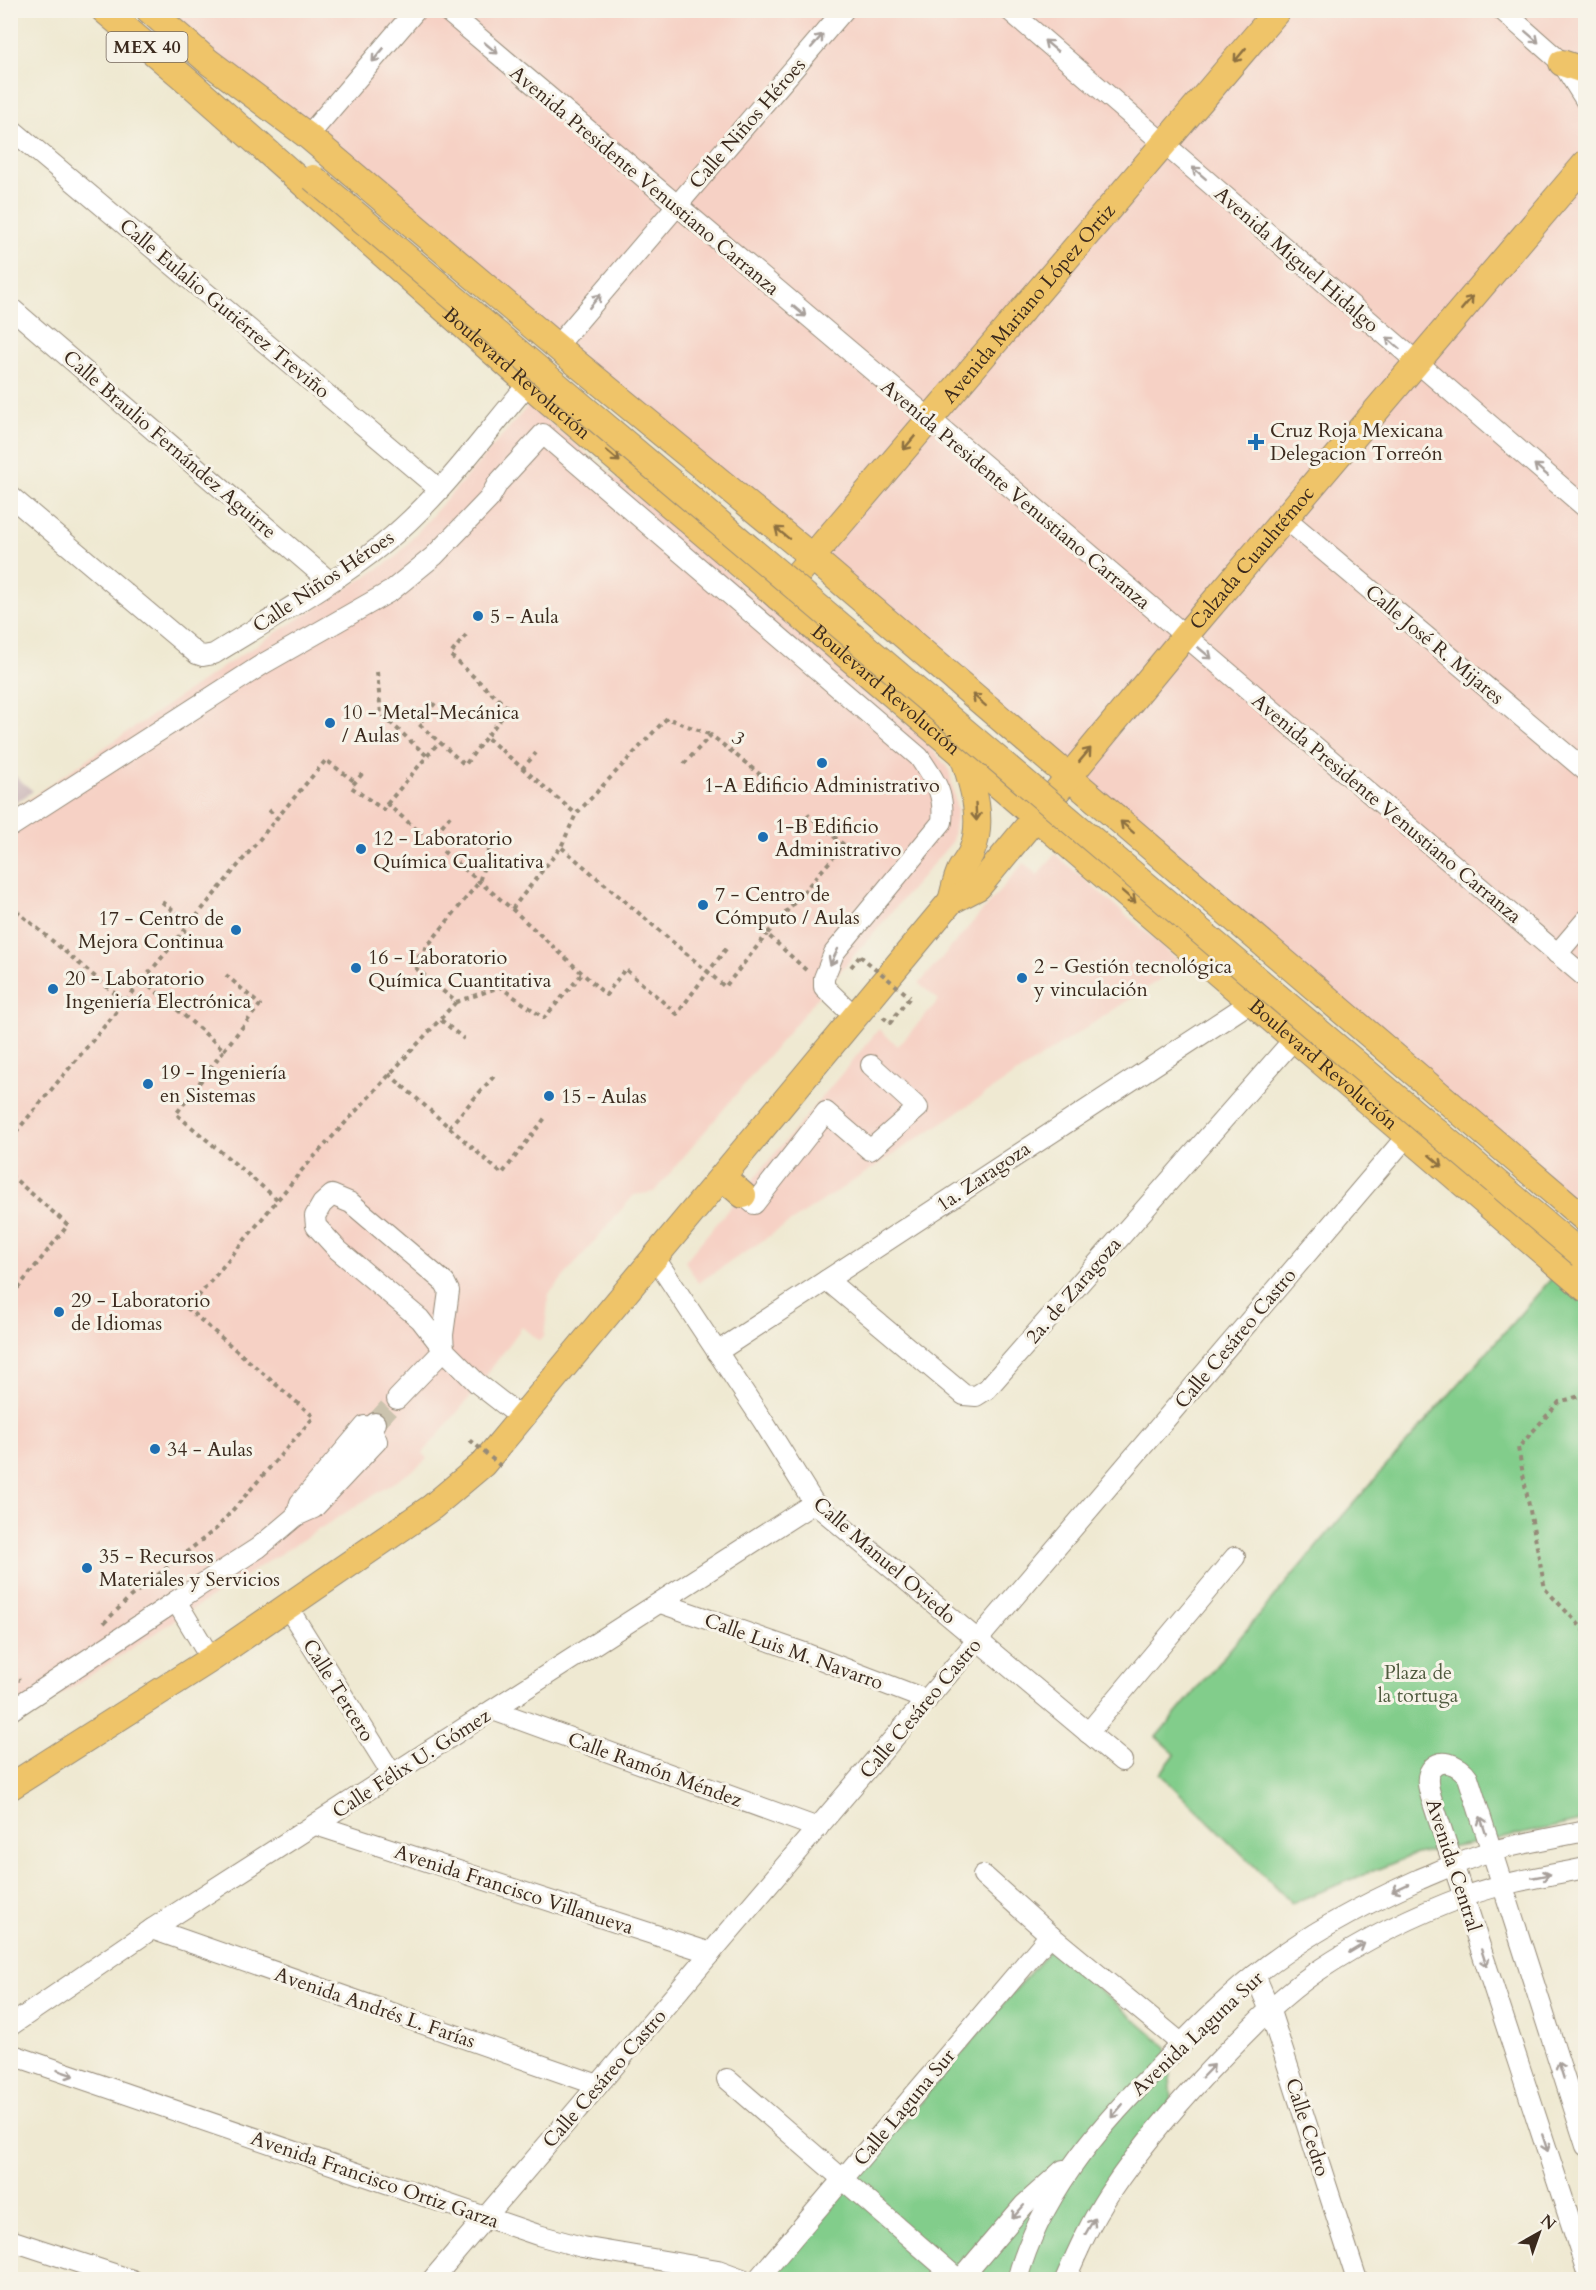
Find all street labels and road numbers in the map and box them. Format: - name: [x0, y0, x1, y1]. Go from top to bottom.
- road number: MEX 40: [106, 32, 188, 62]
- street label: Calle Niños Héroes: [683, 52, 812, 195]
- street label: Avenida Presidente Venustiano Carranza: [504, 59, 786, 302]
- street label: Avenida Miguel Hidalgo: [1209, 180, 1385, 339]
- street label: Avenida Mariano López Ortiz: [936, 198, 1121, 409]
- street label: Calle Eulalio Gutiérrez Treviño: [114, 212, 336, 405]
- street label: Boulevard Revolución: [437, 301, 597, 446]
- street label: Calle Braulio Fernández Aguirre: [57, 344, 282, 545]
- street label: Avenida Presidente Venustiano Carranza: [875, 373, 1157, 616]
- street label: Calzada Cuauhtémoc: [1183, 480, 1321, 635]
- street label: Calle Niños Héroes: [247, 524, 399, 639]
- street label: Calle José R. Mijares: [1360, 578, 1510, 710]
- street label: Boulevard Revolución: [805, 618, 967, 762]
- street label: Avenida Presidente Venustiano Carranza: [1246, 687, 1528, 930]
- street label: 3: [726, 725, 751, 752]
- street label: Boulevard Revolución: [1243, 993, 1404, 1136]
- street label: 1a. Zaragoza: [931, 1135, 1036, 1218]
- street label: 2a. de Zaragoza: [1020, 1231, 1127, 1349]
- street label: Calle Cesáreo Castro: [1169, 1262, 1302, 1414]
- street label: Calle Manuel Oviedo: [807, 1491, 962, 1630]
- street label: Calle Luis M. Navarro: [701, 1607, 887, 1696]
- street label: Calle Cesáreo Castro: [854, 1632, 987, 1784]
- street label: Calle Tercero: [296, 1634, 381, 1747]
- street label: Calle Félix U. Gómez: [327, 1702, 496, 1825]
- street label: Calle Ramón Méndez: [564, 1725, 746, 1814]
- street label: Avenida Central: [1419, 1795, 1488, 1935]
- street label: Avenida Francisco Villanueva: [391, 1838, 637, 1941]
- street label: Avenida Andrés L. Farías: [271, 1960, 479, 2055]
- street label: Avenida Laguna Sur: [1125, 1964, 1270, 2102]
- street label: Calle Cesáreo Castro: [536, 2003, 672, 2154]
- street label: Calle Laguna Sur: [847, 2043, 962, 2172]
- street label: Calle Cedro: [1279, 2075, 1336, 2180]
- street label: Avenida Francisco Ortiz Garza: [247, 2124, 503, 2235]

